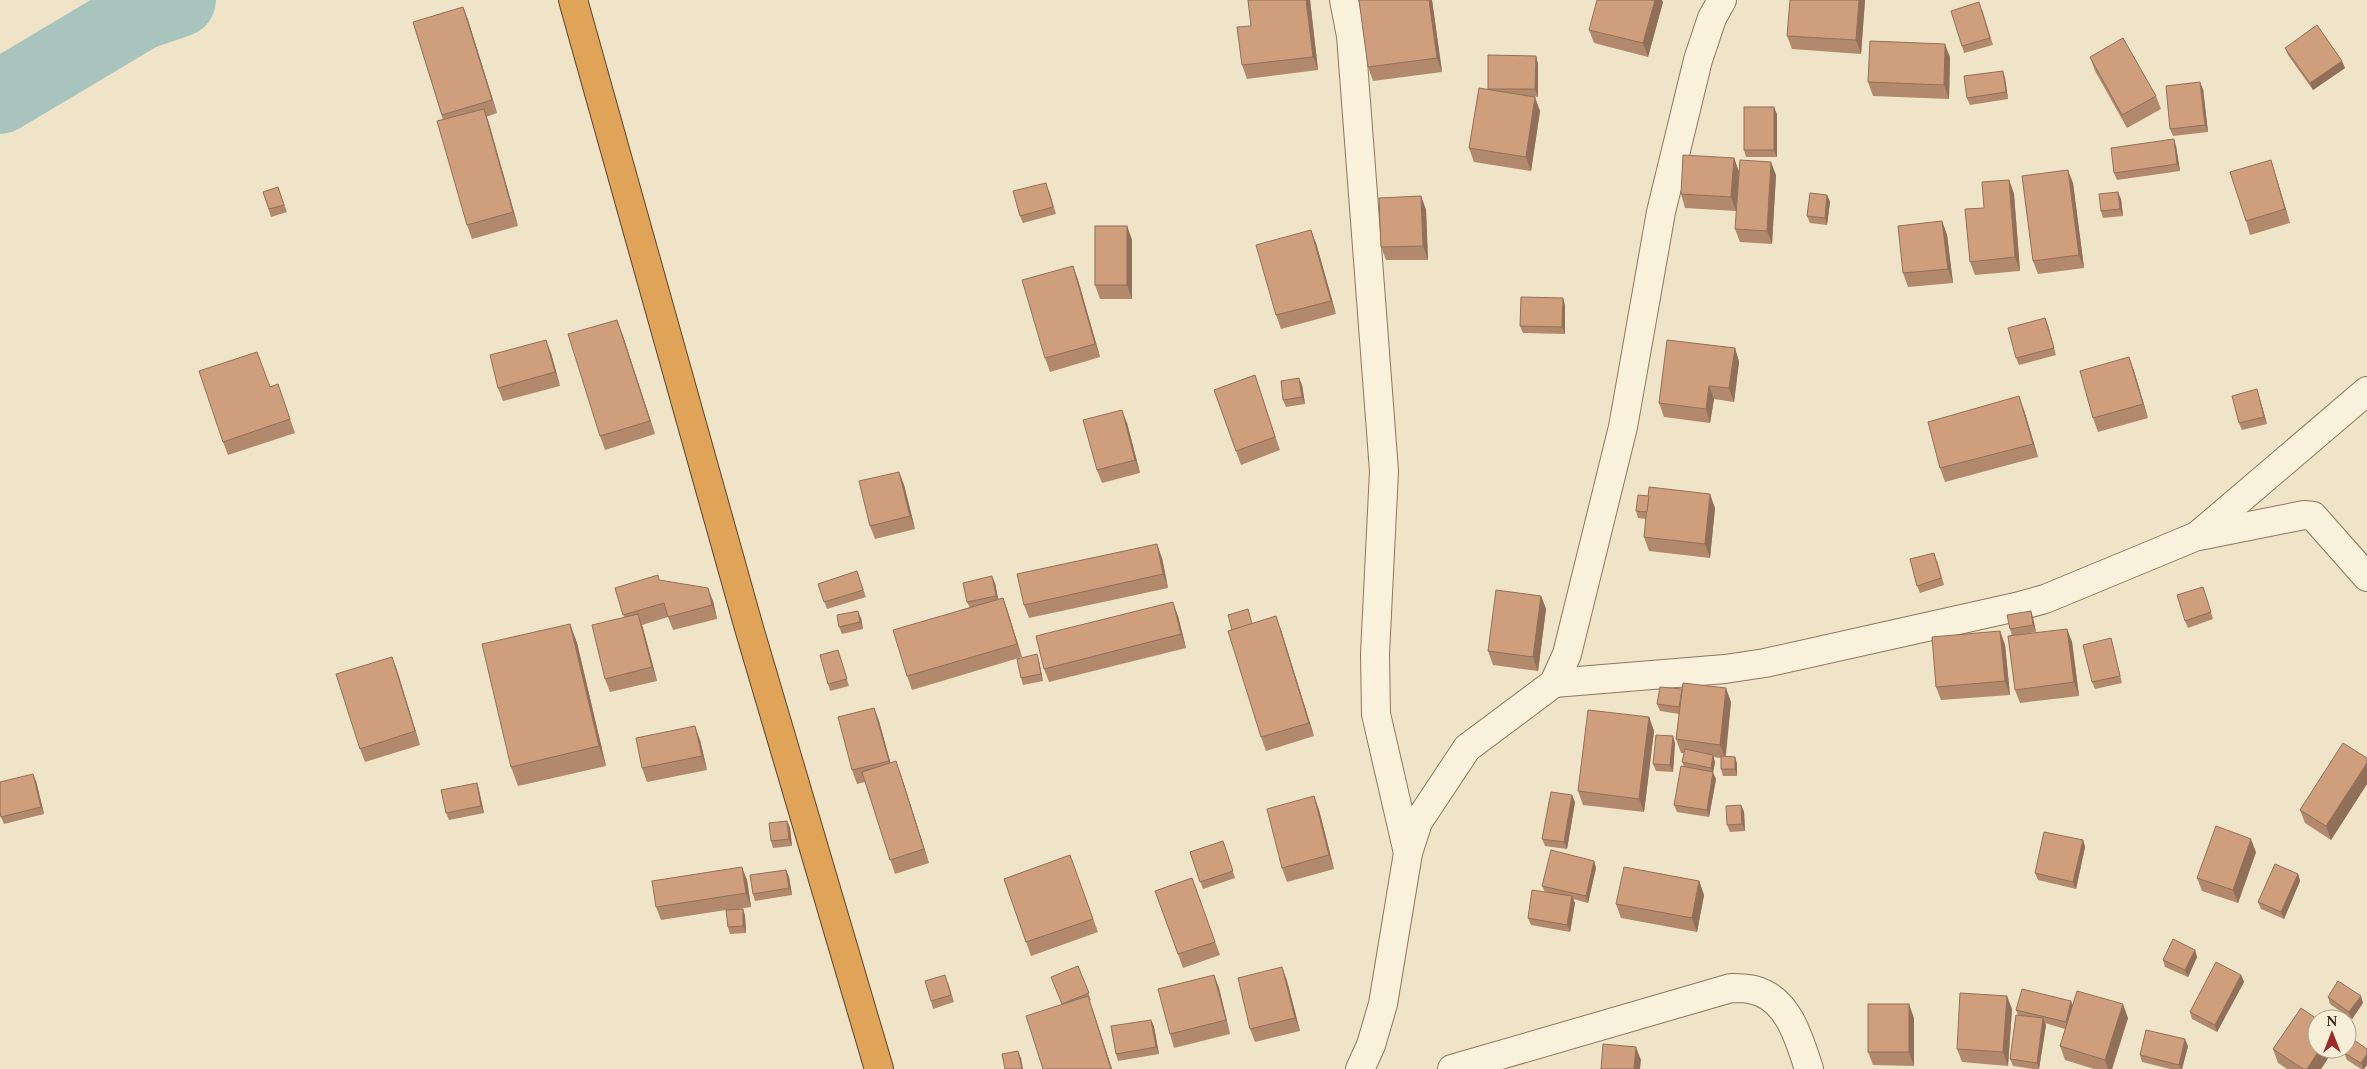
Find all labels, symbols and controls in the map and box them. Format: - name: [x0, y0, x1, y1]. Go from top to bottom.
- north arrow: [2307, 1009, 2357, 1059]
- text: N: [2326, 1011, 2338, 1032]

